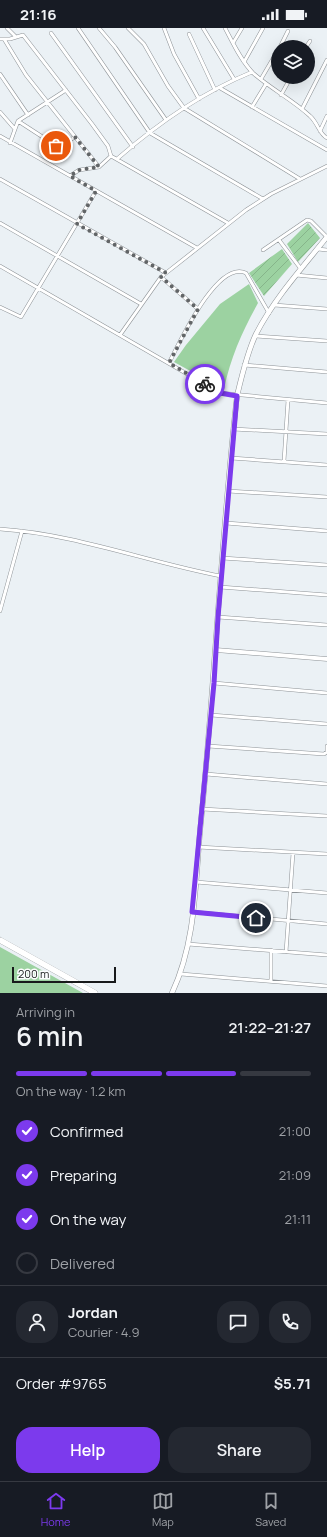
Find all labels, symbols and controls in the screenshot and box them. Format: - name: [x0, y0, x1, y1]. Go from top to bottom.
- text: 21:16: [20, 4, 57, 25]
- map controls: [271, 40, 315, 84]
- button: layers: [271, 40, 315, 84]
- pin: [39, 129, 73, 163]
- icon: bag: [45, 135, 67, 157]
- courier: [185, 364, 225, 404]
- icon: bike: [194, 373, 216, 395]
- pin: [239, 901, 273, 935]
- icon: home: [245, 907, 267, 929]
- scale bar: [12, 965, 116, 984]
- text: 200 m: [18, 966, 49, 981]
- text: Arriving in: [16, 1003, 75, 1021]
- text: 21:22–21:27: [229, 1017, 311, 1038]
- text: 6 min: [16, 1018, 83, 1054]
- text: On the way · 1.2 km: [16, 1082, 126, 1100]
- icon: check: [16, 1120, 38, 1142]
- text: Confirmed: [50, 1121, 123, 1142]
- text: 21:00: [279, 1122, 311, 1140]
- icon: check: [16, 1164, 38, 1186]
- text: Preparing: [50, 1165, 117, 1186]
- text: 21:09: [279, 1166, 311, 1184]
- icon: check: [16, 1208, 38, 1230]
- text: On the way: [50, 1209, 126, 1230]
- text: 21:11: [284, 1210, 311, 1228]
- text: Delivered: [50, 1253, 115, 1274]
- button: person: [16, 1301, 58, 1343]
- button: chat: [217, 1301, 259, 1343]
- button: phone: [269, 1301, 311, 1343]
- text: Jordan: [68, 1302, 118, 1323]
- text: Courier · 4.9: [68, 1323, 140, 1341]
- text: Order #9765: [16, 1373, 107, 1394]
- text: $5.71: [274, 1373, 311, 1394]
- button: Help: [16, 1427, 160, 1473]
- button: Share: [168, 1427, 311, 1473]
- tab: Home: [41, 1490, 70, 1529]
- tab: Map: [152, 1490, 174, 1529]
- tab: Saved: [255, 1490, 286, 1529]

